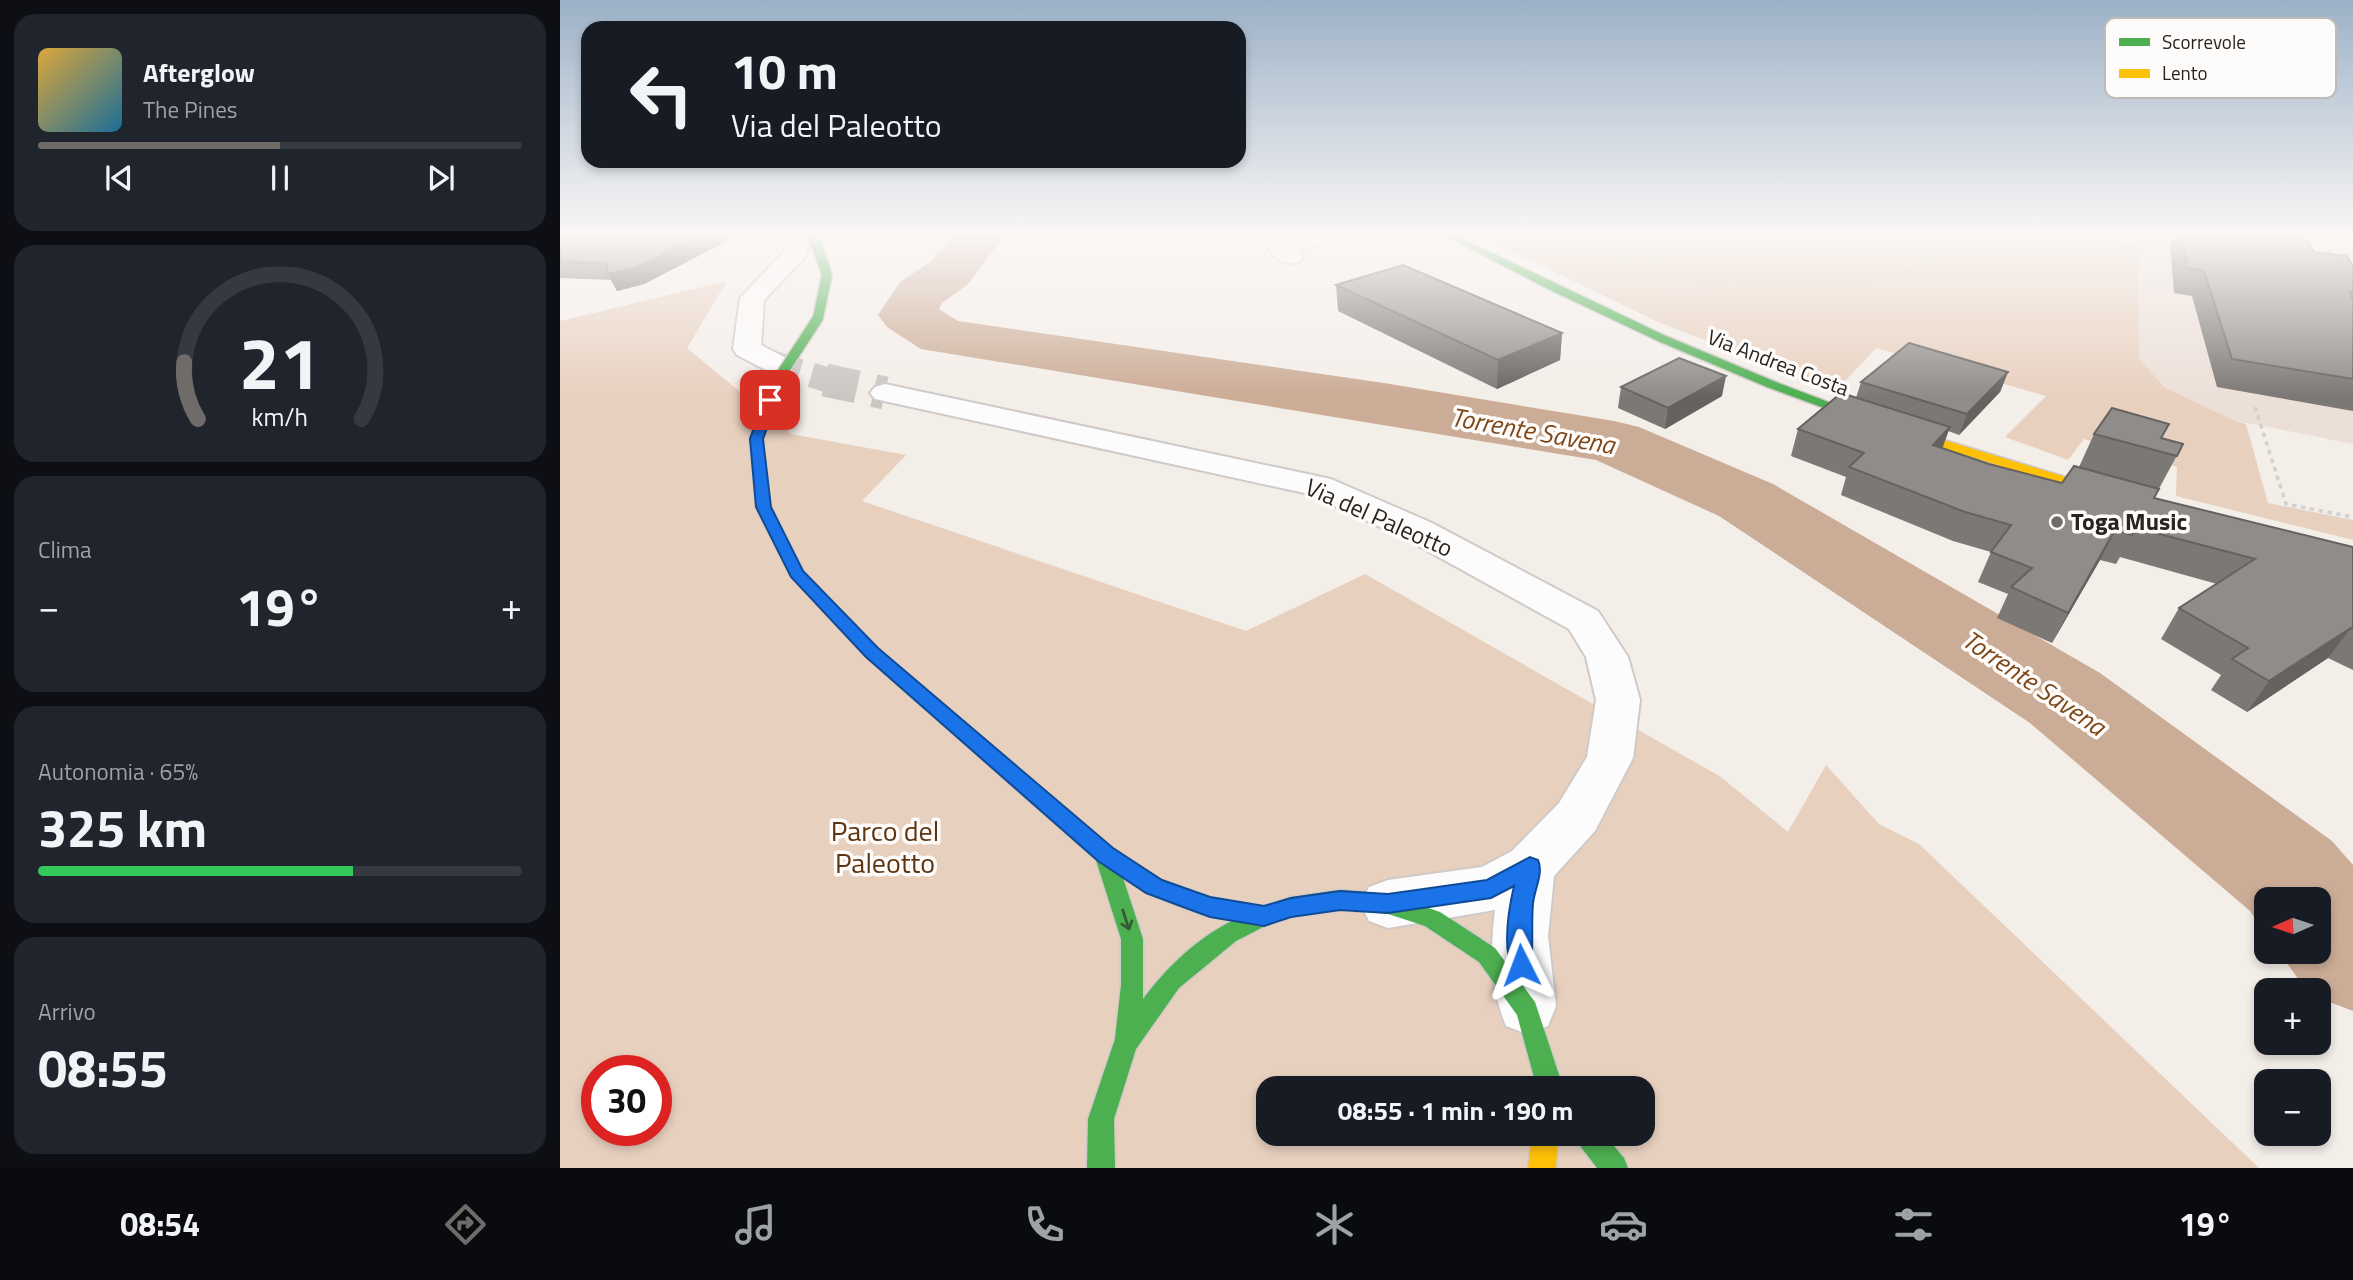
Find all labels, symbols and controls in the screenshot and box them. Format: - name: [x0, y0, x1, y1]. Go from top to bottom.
- legend: [2105, 18, 2336, 98]
- text: Scorrevole: [2162, 27, 2246, 56]
- text: 10 m: [731, 33, 838, 108]
- icon: left: [616, 49, 707, 140]
- text: Afterglow: [143, 53, 255, 92]
- text: Lento: [2162, 58, 2207, 87]
- text: The Pines: [143, 92, 237, 127]
- text: Via del Paleotto: [731, 101, 942, 149]
- icon: previous: [100, 159, 138, 197]
- icon: pause: [261, 159, 299, 197]
- icon: next: [422, 159, 460, 197]
- text: 21: [239, 308, 321, 418]
- street label: Via Andrea Costa: [1703, 320, 1854, 404]
- pin: [740, 370, 800, 430]
- icon: arrive: [751, 381, 789, 419]
- water label: Torrente Savena: [1448, 397, 1620, 464]
- text: km/h: [252, 398, 308, 436]
- street label: Via del Paleotto: [1300, 468, 1459, 566]
- place label: Toga Music: [2071, 503, 2187, 539]
- marker: Toga Music: [2049, 514, 2065, 530]
- text: Clima: [38, 532, 92, 567]
- text: 19°: [236, 567, 324, 646]
- text: −: [38, 577, 59, 635]
- text: +: [501, 577, 522, 635]
- water label: Torrente Savena: [1955, 620, 2115, 746]
- text: Autonomia · 65%: [38, 754, 198, 789]
- text: 325 km: [38, 788, 207, 867]
- park label: Parco del Paleotto: [831, 809, 939, 884]
- north arrow: [2254, 887, 2331, 964]
- map controls: [2254, 887, 2331, 1146]
- one-way arrow: [1120, 908, 1133, 930]
- position arrow: [1484, 928, 1558, 1002]
- button: +: [2254, 978, 2331, 1055]
- text: Arrivo: [38, 994, 96, 1029]
- text: 08:55: [38, 1028, 168, 1107]
- speed limit sign: 30: [581, 1055, 672, 1146]
- button: −: [2254, 1069, 2331, 1146]
- text: 08:55 · 1 min · 190 m: [1338, 1091, 1573, 1130]
- text: 08:54: [120, 1200, 200, 1248]
- icon: directions: [441, 1200, 490, 1249]
- icon: music: [731, 1200, 780, 1249]
- icon: phone: [1020, 1200, 1069, 1249]
- icon: climate: [1310, 1200, 1359, 1249]
- icon: car: [1599, 1200, 1648, 1249]
- icon: filters: [1889, 1200, 1938, 1249]
- text: 19°: [2179, 1200, 2233, 1248]

